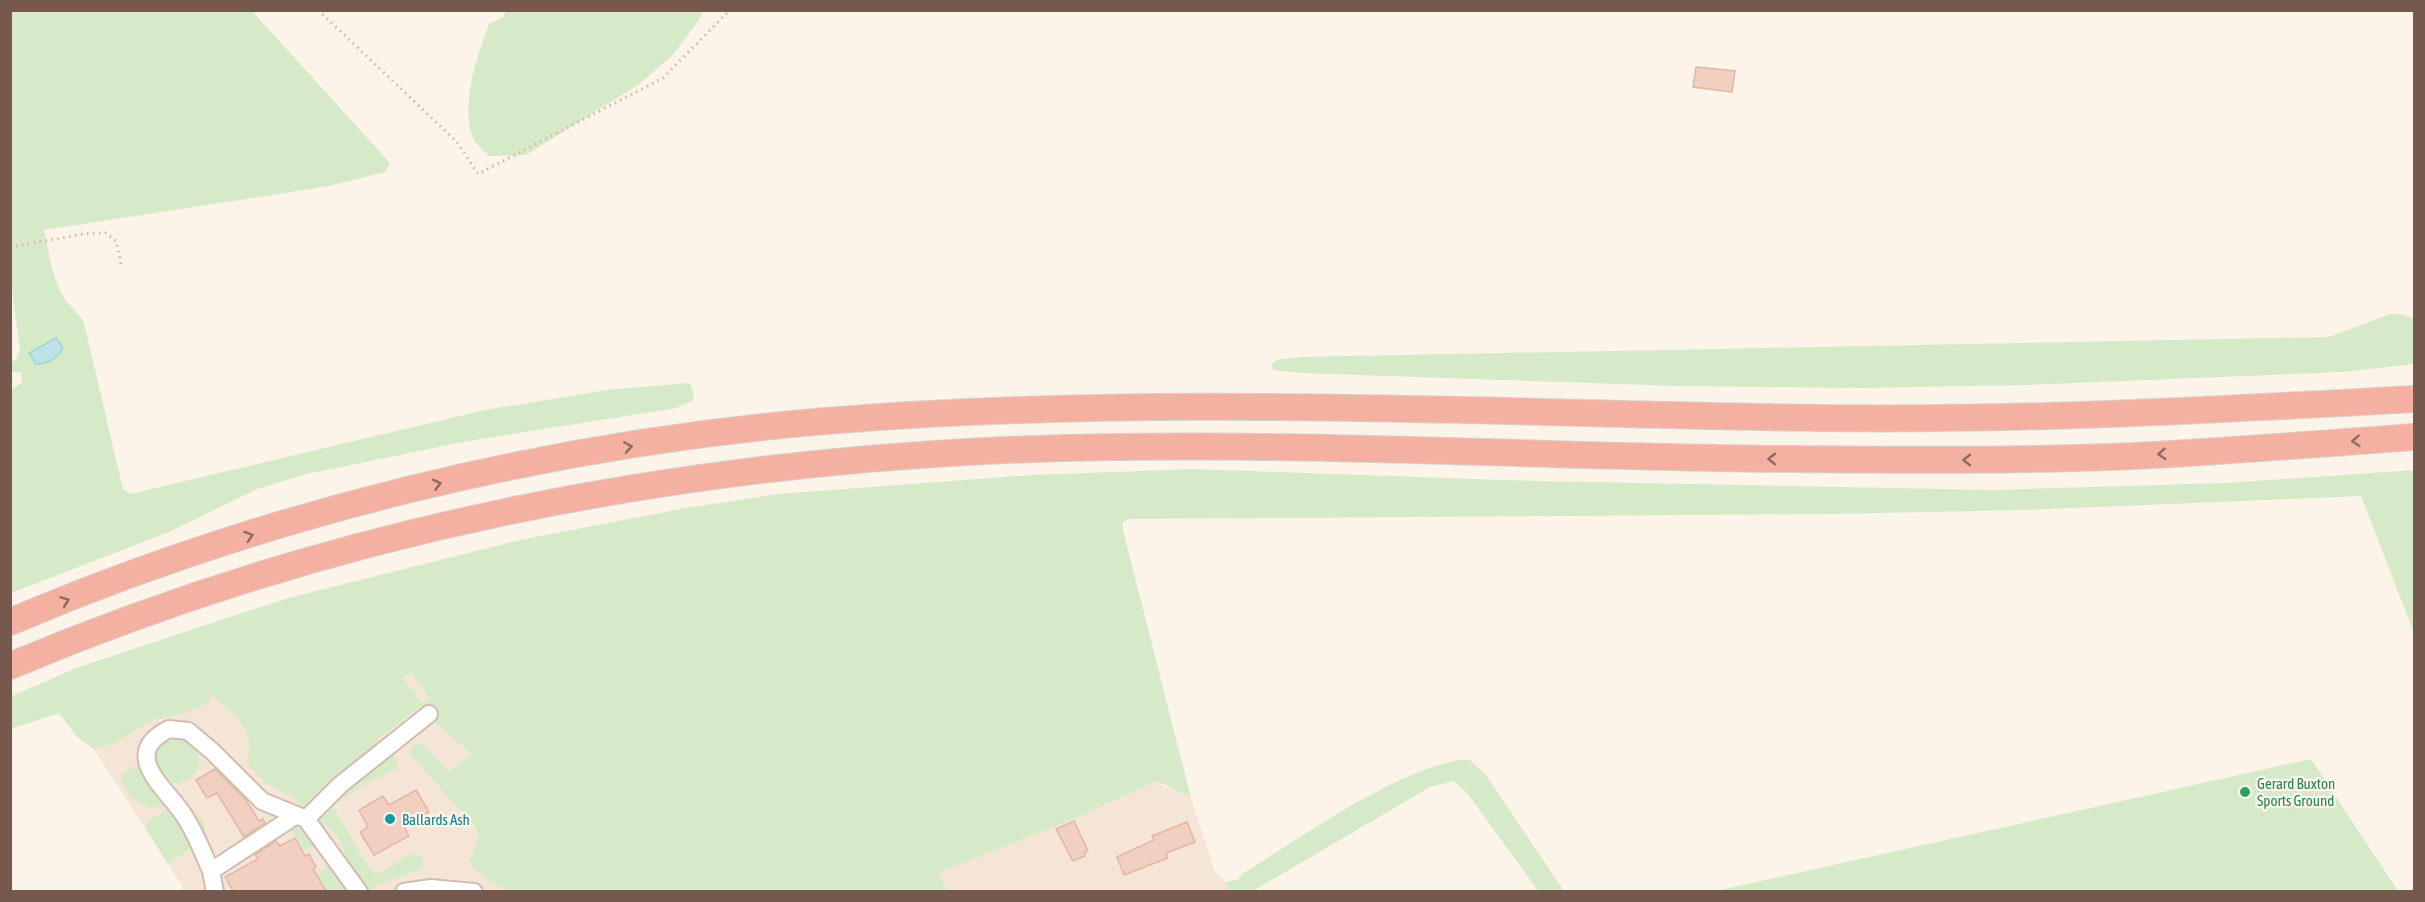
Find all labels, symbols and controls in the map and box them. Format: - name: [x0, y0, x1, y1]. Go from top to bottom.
- one-way arrow: [2352, 434, 2361, 447]
- one-way arrow: [623, 441, 633, 453]
- one-way arrow: [2157, 447, 2166, 460]
- one-way arrow: [1767, 453, 1776, 465]
- one-way arrow: [1962, 454, 1971, 466]
- one-way arrow: [431, 479, 441, 491]
- one-way arrow: [243, 531, 254, 544]
- one-way arrow: [59, 596, 70, 608]
- place label: Gerard Buxton Sports Ground: [2257, 775, 2335, 809]
- marker: Gerard Buxton Sports Ground: [2238, 785, 2252, 799]
- place label: Ballards Ash: [402, 811, 470, 828]
- marker: Ballards Ash: [383, 812, 397, 826]

